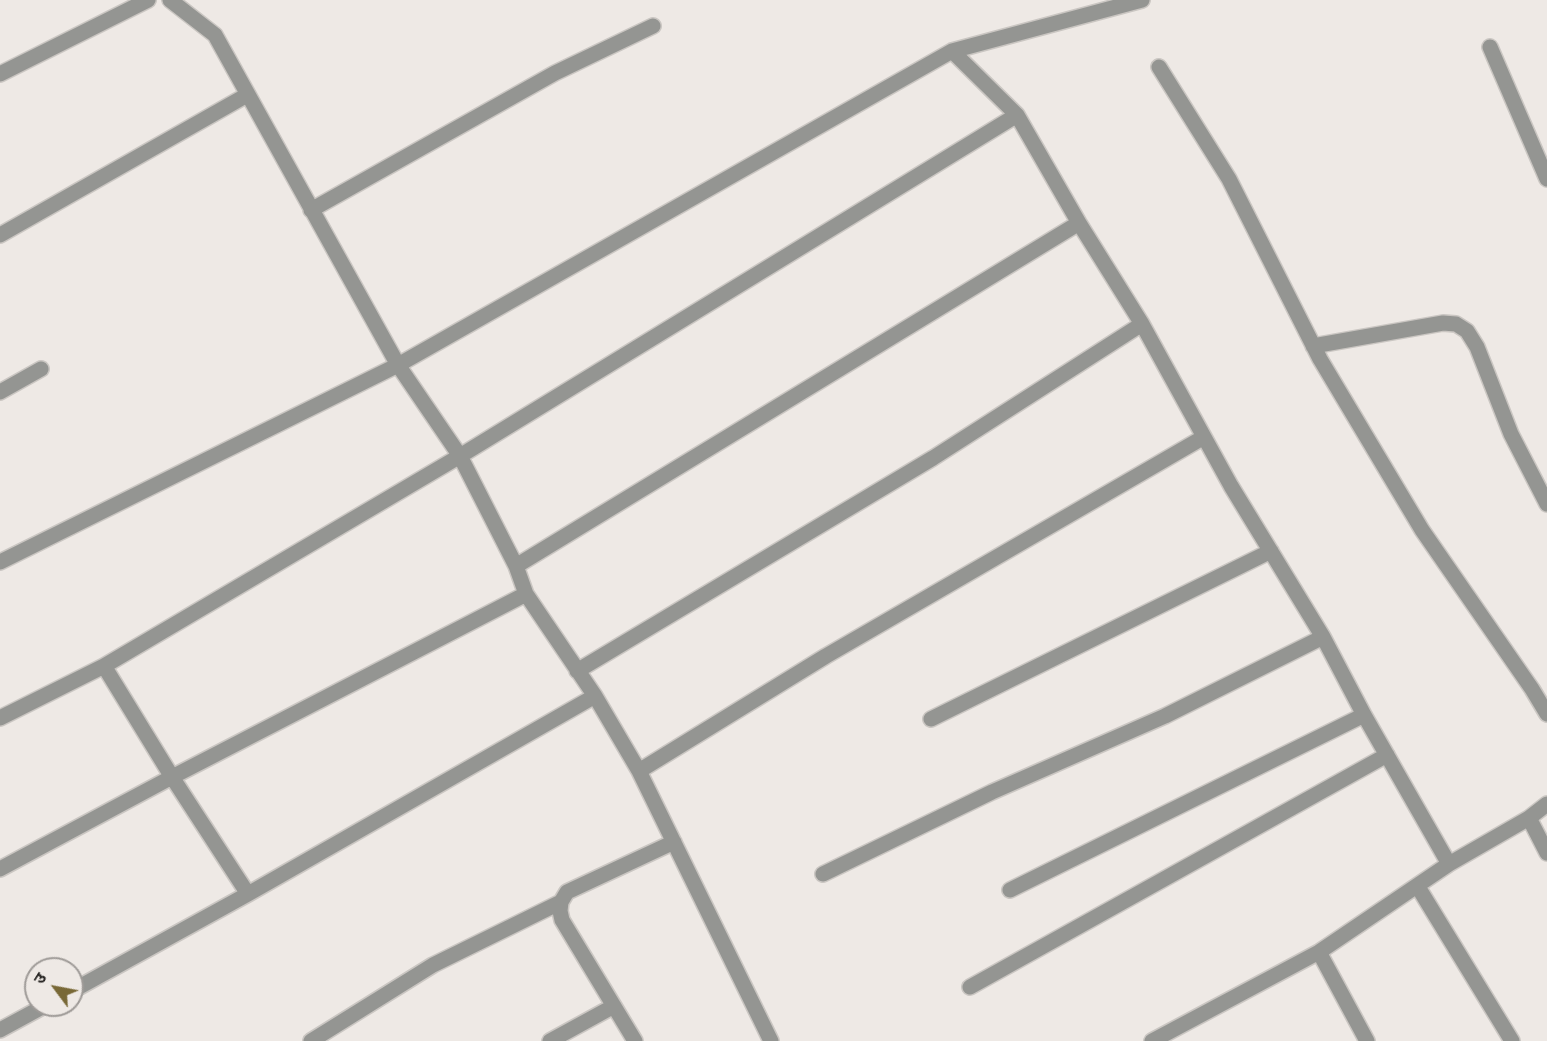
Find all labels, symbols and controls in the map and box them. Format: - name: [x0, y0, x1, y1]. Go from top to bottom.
- north arrow: [24, 957, 84, 1017]
- text: उ: [29, 969, 52, 988]

